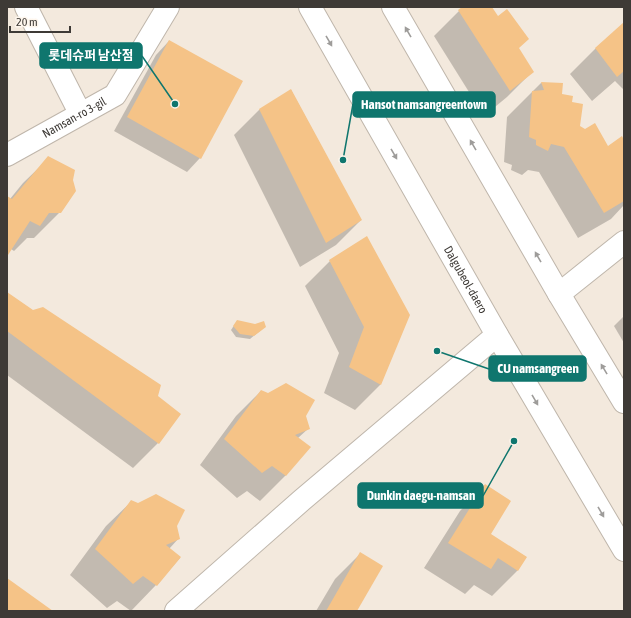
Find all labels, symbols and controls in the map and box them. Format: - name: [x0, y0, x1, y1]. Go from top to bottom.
- scale bar: [10, 8, 70, 34]
- text: 20 m: [16, 15, 38, 29]
- one-way arrow: [404, 26, 411, 38]
- one-way arrow: [326, 35, 333, 47]
- callout: 롯데슈퍼 남산점: [40, 43, 142, 68]
- text: 롯데슈퍼 남산점: [48, 48, 134, 63]
- callout: Hansot namsangreentown: [353, 92, 495, 117]
- street label: Namsan-ro 3-gil: [40, 94, 109, 141]
- text: Hansot namsangreentown: [361, 97, 487, 112]
- one-way arrow: [469, 139, 476, 151]
- one-way arrow: [390, 148, 397, 160]
- street label: Dalgubeol-daero: [441, 244, 490, 316]
- one-way arrow: [534, 251, 541, 263]
- callout: CU namsangreen: [489, 356, 586, 381]
- text: CU namsangreen: [497, 361, 579, 376]
- one-way arrow: [600, 364, 608, 374]
- one-way arrow: [532, 394, 539, 406]
- callout: Dunkin daegu-namsan: [358, 483, 483, 508]
- text: Dunkin daegu-namsan: [367, 488, 475, 503]
- one-way arrow: [598, 506, 605, 518]

